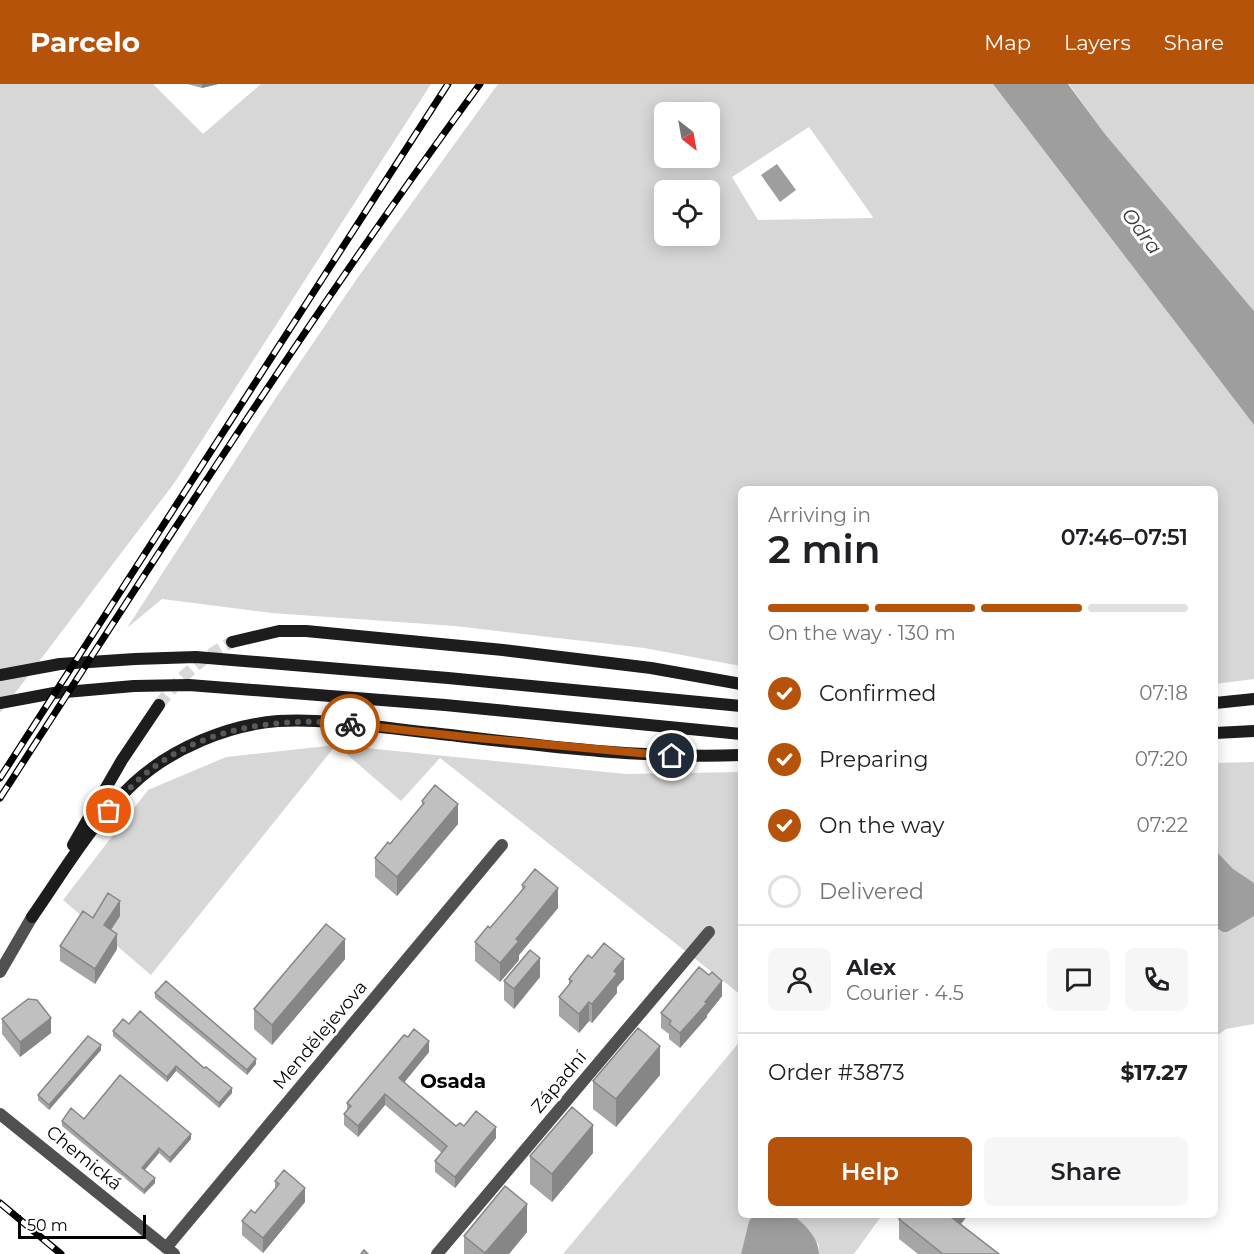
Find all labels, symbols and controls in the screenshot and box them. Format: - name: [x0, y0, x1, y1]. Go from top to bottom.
- text: Parcelo: [30, 25, 140, 59]
- text: Map: [984, 30, 1031, 55]
- text: Layers: [1064, 30, 1131, 55]
- text: Share: [1164, 30, 1224, 55]
- north arrow: [654, 102, 720, 168]
- map controls: [654, 102, 720, 246]
- button: locate: [654, 180, 720, 246]
- water label: Odra: [1117, 203, 1167, 259]
- text: Arriving in: [768, 503, 871, 527]
- text: 07:46–07:51: [1061, 524, 1188, 551]
- text: 2 min: [768, 525, 881, 573]
- text: On the way · 130 m: [768, 621, 956, 645]
- icon: check: [768, 677, 801, 710]
- text: Confirmed: [819, 680, 936, 707]
- text: 07:18: [1139, 681, 1188, 705]
- courier: [320, 694, 380, 754]
- icon: bike: [334, 708, 367, 741]
- pin: [646, 730, 697, 781]
- icon: home: [655, 739, 688, 772]
- icon: check: [768, 743, 801, 776]
- text: Preparing: [819, 746, 928, 773]
- text: 07:20: [1135, 747, 1188, 771]
- pin: [83, 785, 134, 836]
- icon: bag: [92, 794, 125, 827]
- icon: check: [768, 809, 801, 842]
- text: On the way: [819, 812, 944, 839]
- text: 07:22: [1137, 813, 1188, 837]
- text: Delivered: [819, 878, 924, 905]
- button: person: [768, 948, 831, 1011]
- button: chat: [1047, 948, 1110, 1011]
- button: phone: [1125, 948, 1188, 1011]
- text: Alex: [846, 954, 896, 981]
- street label: Mendělejevova: [268, 976, 372, 1094]
- text: Courier · 4.5: [846, 981, 964, 1005]
- street label: Západní: [527, 1046, 592, 1118]
- text: Order #3873: [768, 1059, 905, 1086]
- text: $17.27: [1120, 1059, 1188, 1086]
- district label: Osada: [420, 1069, 486, 1093]
- street label: Chemická: [42, 1121, 126, 1195]
- button: Help: [768, 1137, 972, 1206]
- button: Share: [984, 1137, 1188, 1206]
- scale bar: [18, 1212, 146, 1240]
- text: 50 m: [27, 1216, 68, 1235]

